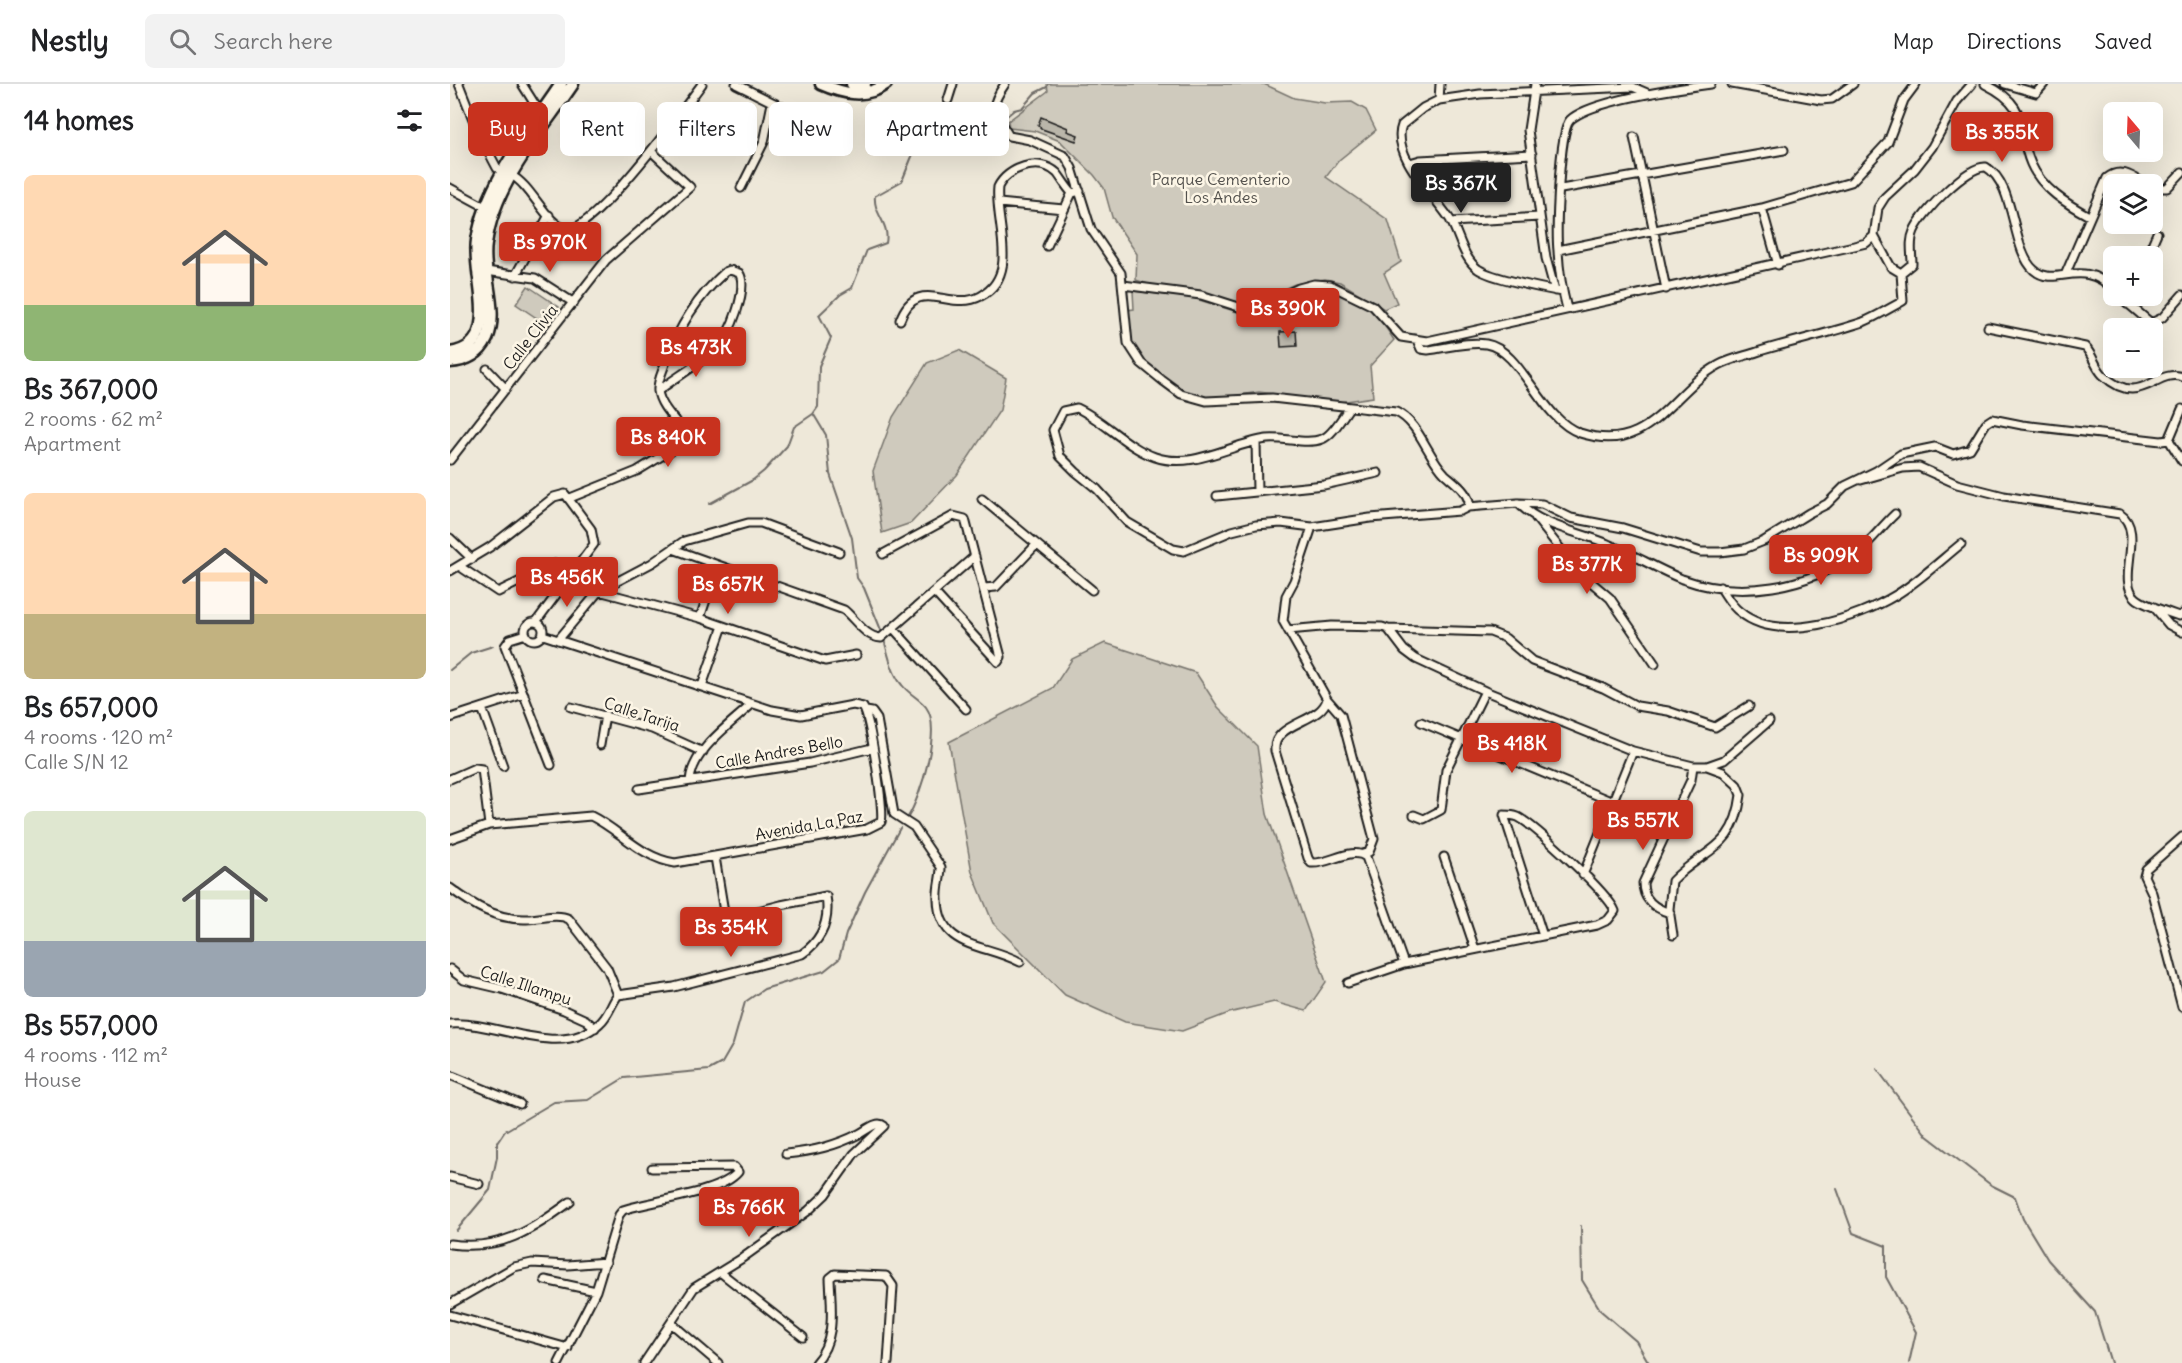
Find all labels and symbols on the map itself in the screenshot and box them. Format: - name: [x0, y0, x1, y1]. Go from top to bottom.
- north arrow: [2103, 102, 2163, 162]
- pin: Bs 355K: [1947, 112, 2057, 163]
- pin: Bs 367K: [1406, 163, 1516, 214]
- park label: Parque Cementerio Los Andes: [1152, 169, 1290, 207]
- pin: Bs 970K: [495, 222, 605, 273]
- pin: Bs 390K: [1233, 288, 1343, 339]
- street label: Calle Clivia: [498, 300, 562, 374]
- pin: Bs 473K: [641, 327, 751, 378]
- pin: Bs 840K: [613, 417, 723, 468]
- pin: Bs 909K: [1766, 535, 1876, 586]
- pin: Bs 377K: [1532, 544, 1642, 595]
- pin: Bs 456K: [512, 557, 622, 608]
- pin: Bs 657K: [673, 564, 783, 615]
- street label: Calle Tarija: [602, 692, 682, 736]
- pin: Bs 418K: [1457, 723, 1567, 774]
- street label: Calle Andres Bello: [714, 731, 844, 773]
- pin: Bs 557K: [1588, 800, 1698, 851]
- street label: Avenida La Paz: [753, 806, 865, 844]
- pin: Bs 354K: [676, 907, 786, 958]
- street label: Calle Illampu: [478, 961, 574, 1009]
- pin: Bs 766K: [694, 1187, 804, 1238]

